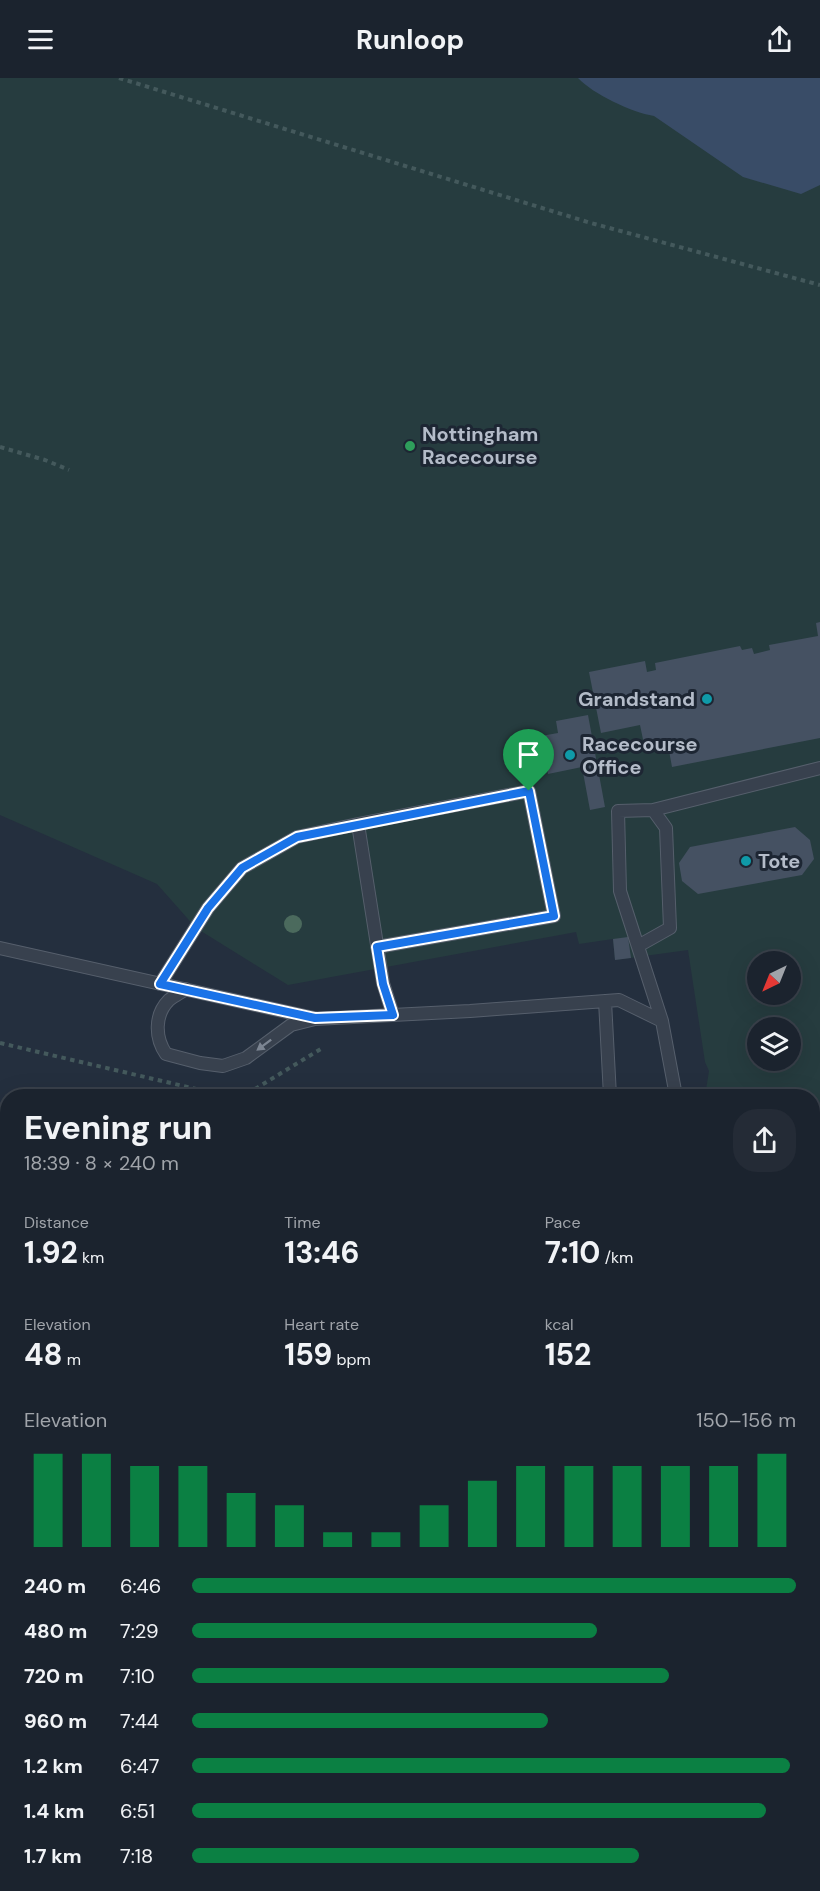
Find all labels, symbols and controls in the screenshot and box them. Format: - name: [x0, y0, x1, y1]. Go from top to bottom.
- text: Runloop: [356, 22, 464, 57]
- icon: menu: [24, 23, 57, 56]
- icon: share: [763, 23, 796, 56]
- place label: Nottingham Racecourse: [422, 421, 538, 470]
- marker: Nottingham Racecourse: [403, 439, 417, 453]
- place label: Grandstand: [578, 686, 695, 712]
- marker: Grandstand: [700, 692, 714, 706]
- pin: [503, 729, 554, 791]
- place label: Racecourse Office: [582, 731, 698, 780]
- icon: arrive: [512, 738, 545, 771]
- marker: Racecourse Office: [563, 748, 577, 762]
- place label: Tote: [758, 848, 800, 874]
- marker: Tote: [739, 854, 753, 868]
- north arrow: [747, 951, 801, 1005]
- map controls: [747, 951, 801, 1071]
- button: layers: [747, 1017, 801, 1071]
- one-way arrow: [257, 1039, 273, 1051]
- text: Evening run: [24, 1106, 212, 1149]
- button: share: [733, 1109, 796, 1172]
- text: 18:39 · 8 × 240 m: [24, 1150, 179, 1176]
- text: Distance: [24, 1212, 89, 1233]
- text: Time: [284, 1212, 321, 1233]
- text: Pace: [545, 1212, 581, 1233]
- text: 1.92: [24, 1233, 78, 1272]
- text: 13:46: [284, 1233, 359, 1272]
- text: 7:10: [545, 1233, 600, 1272]
- text: km: [78, 1247, 104, 1268]
- text: /km: [600, 1247, 633, 1268]
- text: Elevation: [24, 1314, 91, 1335]
- text: Heart rate: [284, 1314, 359, 1335]
- text: kcal: [545, 1314, 574, 1335]
- text: 48: [24, 1335, 63, 1374]
- text: 159: [284, 1335, 332, 1374]
- text: 152: [545, 1335, 591, 1374]
- text: m: [63, 1349, 81, 1370]
- text: bpm: [332, 1349, 371, 1370]
- text: Elevation: [24, 1407, 107, 1433]
- text: 150–156 m: [696, 1407, 796, 1433]
- text: 240 m: [24, 1573, 86, 1599]
- text: 6:46: [120, 1573, 161, 1599]
- text: 480 m: [24, 1618, 87, 1644]
- text: 7:29: [120, 1618, 159, 1644]
- text: 720 m: [24, 1663, 84, 1689]
- text: 7:10: [120, 1663, 155, 1689]
- text: 960 m: [24, 1708, 87, 1734]
- text: 7:44: [120, 1708, 159, 1734]
- text: 1.2 km: [24, 1753, 83, 1779]
- text: 6:47: [120, 1753, 159, 1779]
- text: 1.4 km: [24, 1798, 84, 1824]
- text: 6:51: [120, 1798, 155, 1824]
- text: 1.7 km: [24, 1843, 82, 1869]
- text: 7:18: [120, 1843, 153, 1869]

